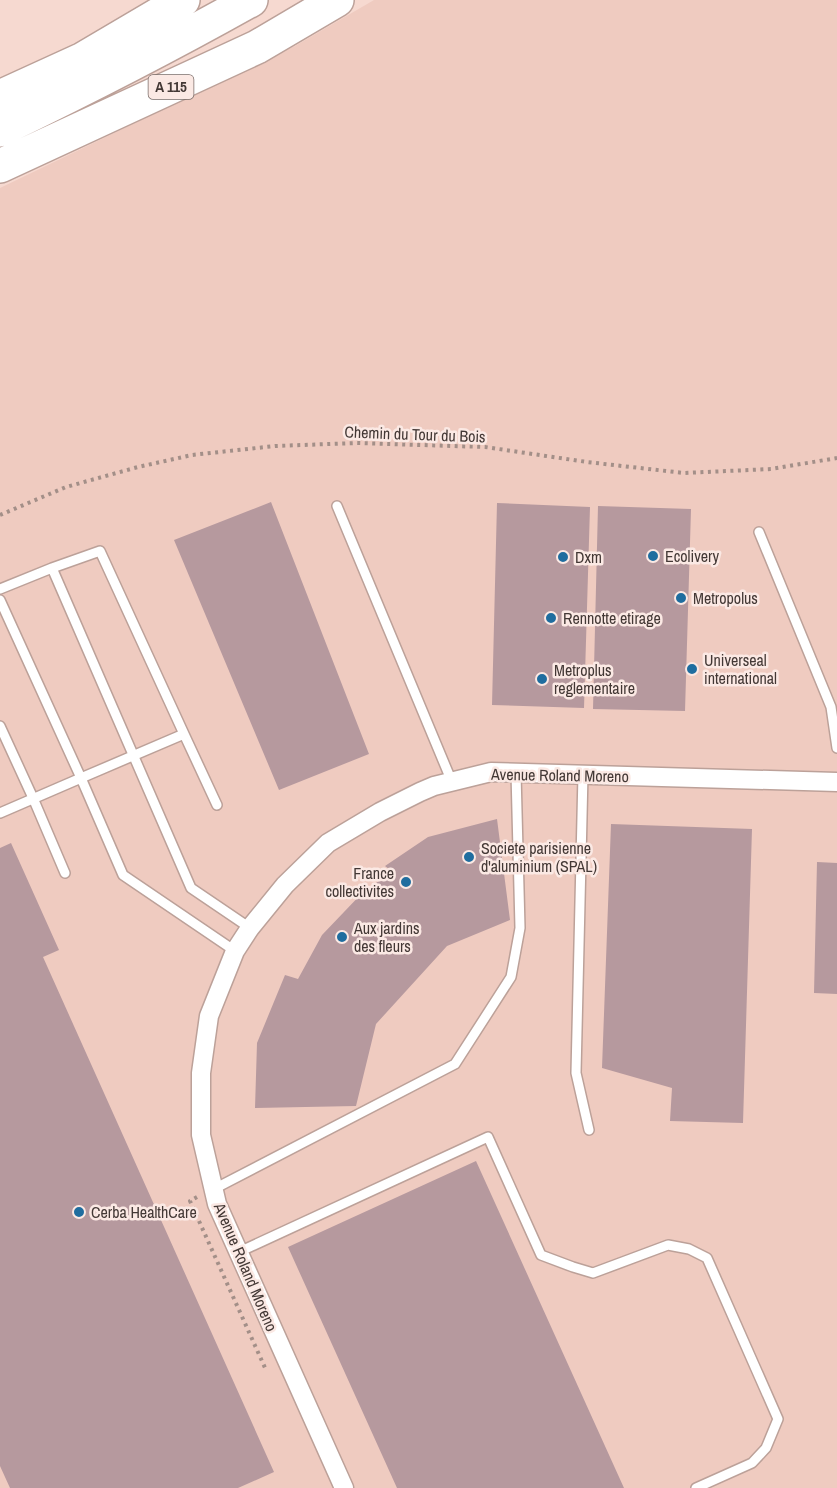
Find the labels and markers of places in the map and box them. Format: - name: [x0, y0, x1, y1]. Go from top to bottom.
- place label: Ecolivery: [665, 545, 719, 567]
- place label: Dxm: [575, 546, 602, 568]
- marker: Ecolivery: [646, 549, 660, 563]
- marker: Dxm: [556, 550, 570, 564]
- place label: Metropolus: [693, 587, 758, 609]
- marker: Metropolus: [674, 591, 688, 605]
- place label: Rennotte etirage: [563, 607, 661, 629]
- marker: Rennotte etirage: [544, 611, 558, 625]
- place label: Universeal international: [704, 649, 777, 689]
- place label: Metroplus reglementaire: [554, 659, 635, 699]
- marker: Universeal international: [685, 662, 699, 676]
- marker: Metroplus reglementaire: [535, 672, 549, 686]
- place label: Societe parisienne d'aluminium (SPAL): [481, 837, 597, 877]
- marker: Societe parisienne d'aluminium (SPAL): [462, 850, 476, 864]
- place label: France collectivites: [325, 862, 394, 902]
- marker: France collectivites: [399, 875, 413, 889]
- place label: Aux jardins des fleurs: [353, 917, 420, 957]
- marker: Aux jardins des fleurs: [335, 930, 349, 944]
- place label: Cerba HealthCare: [91, 1201, 197, 1223]
- marker: Cerba HealthCare: [72, 1205, 86, 1219]

